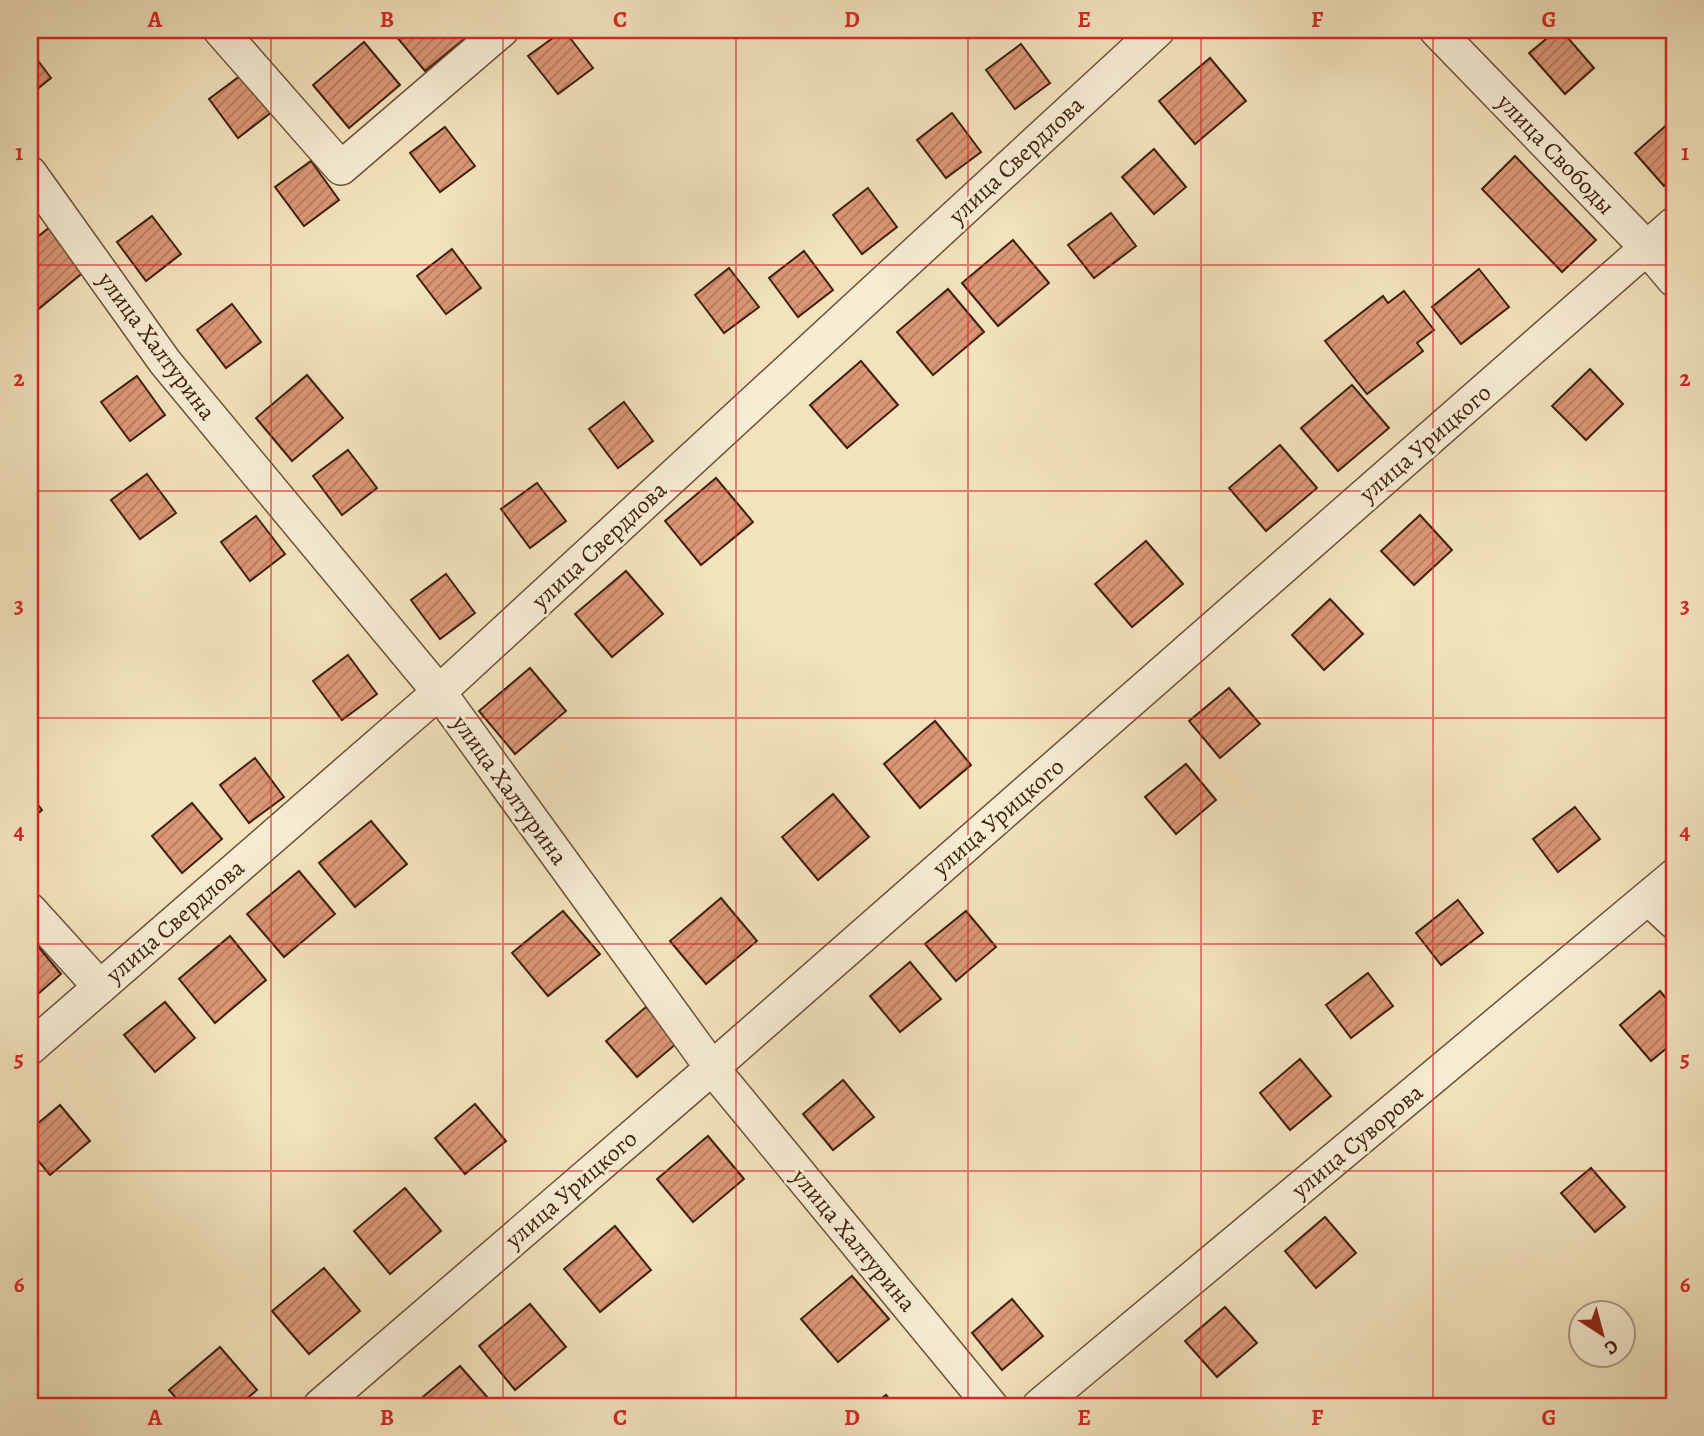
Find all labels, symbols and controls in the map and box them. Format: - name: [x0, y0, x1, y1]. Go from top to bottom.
- text: A: [147, 4, 163, 35]
- text: B: [380, 4, 394, 35]
- text: C: [613, 4, 627, 35]
- text: D: [844, 4, 860, 35]
- text: E: [1077, 4, 1091, 35]
- text: F: [1311, 4, 1324, 35]
- text: G: [1541, 4, 1557, 35]
- street label: улица Свободы: [1489, 86, 1622, 221]
- street label: улица Свердлова: [941, 89, 1090, 232]
- text: 1: [15, 137, 23, 168]
- text: 1: [1681, 137, 1689, 168]
- street label: улица Халтурина: [90, 265, 223, 427]
- text: 2: [13, 363, 25, 394]
- text: 2: [1679, 363, 1691, 394]
- street label: улица Урицкого: [1351, 377, 1498, 510]
- street label: улица Свердлова: [524, 474, 673, 617]
- text: 3: [14, 590, 24, 621]
- text: 3: [1680, 590, 1690, 621]
- street label: улица Халтурина: [444, 708, 575, 871]
- street label: улица Урицкого: [924, 751, 1071, 884]
- text: 4: [14, 816, 25, 847]
- text: 4: [1680, 816, 1691, 847]
- street label: улица Свердлова: [98, 852, 251, 991]
- text: 5: [14, 1043, 24, 1074]
- text: 5: [1680, 1043, 1690, 1074]
- street label: улица Суворова: [1284, 1077, 1430, 1206]
- street label: улица Урицкого: [497, 1123, 644, 1256]
- street label: улица Халтурина: [784, 1161, 923, 1318]
- text: 6: [14, 1269, 25, 1300]
- text: 6: [1680, 1269, 1691, 1300]
- north arrow: [1568, 1300, 1638, 1370]
- text: С: [1599, 1333, 1624, 1361]
- text: A: [147, 1402, 163, 1433]
- text: B: [380, 1402, 394, 1433]
- text: C: [613, 1402, 627, 1433]
- text: D: [844, 1402, 860, 1433]
- text: E: [1077, 1402, 1091, 1433]
- text: F: [1311, 1402, 1324, 1433]
- text: G: [1541, 1402, 1557, 1433]

